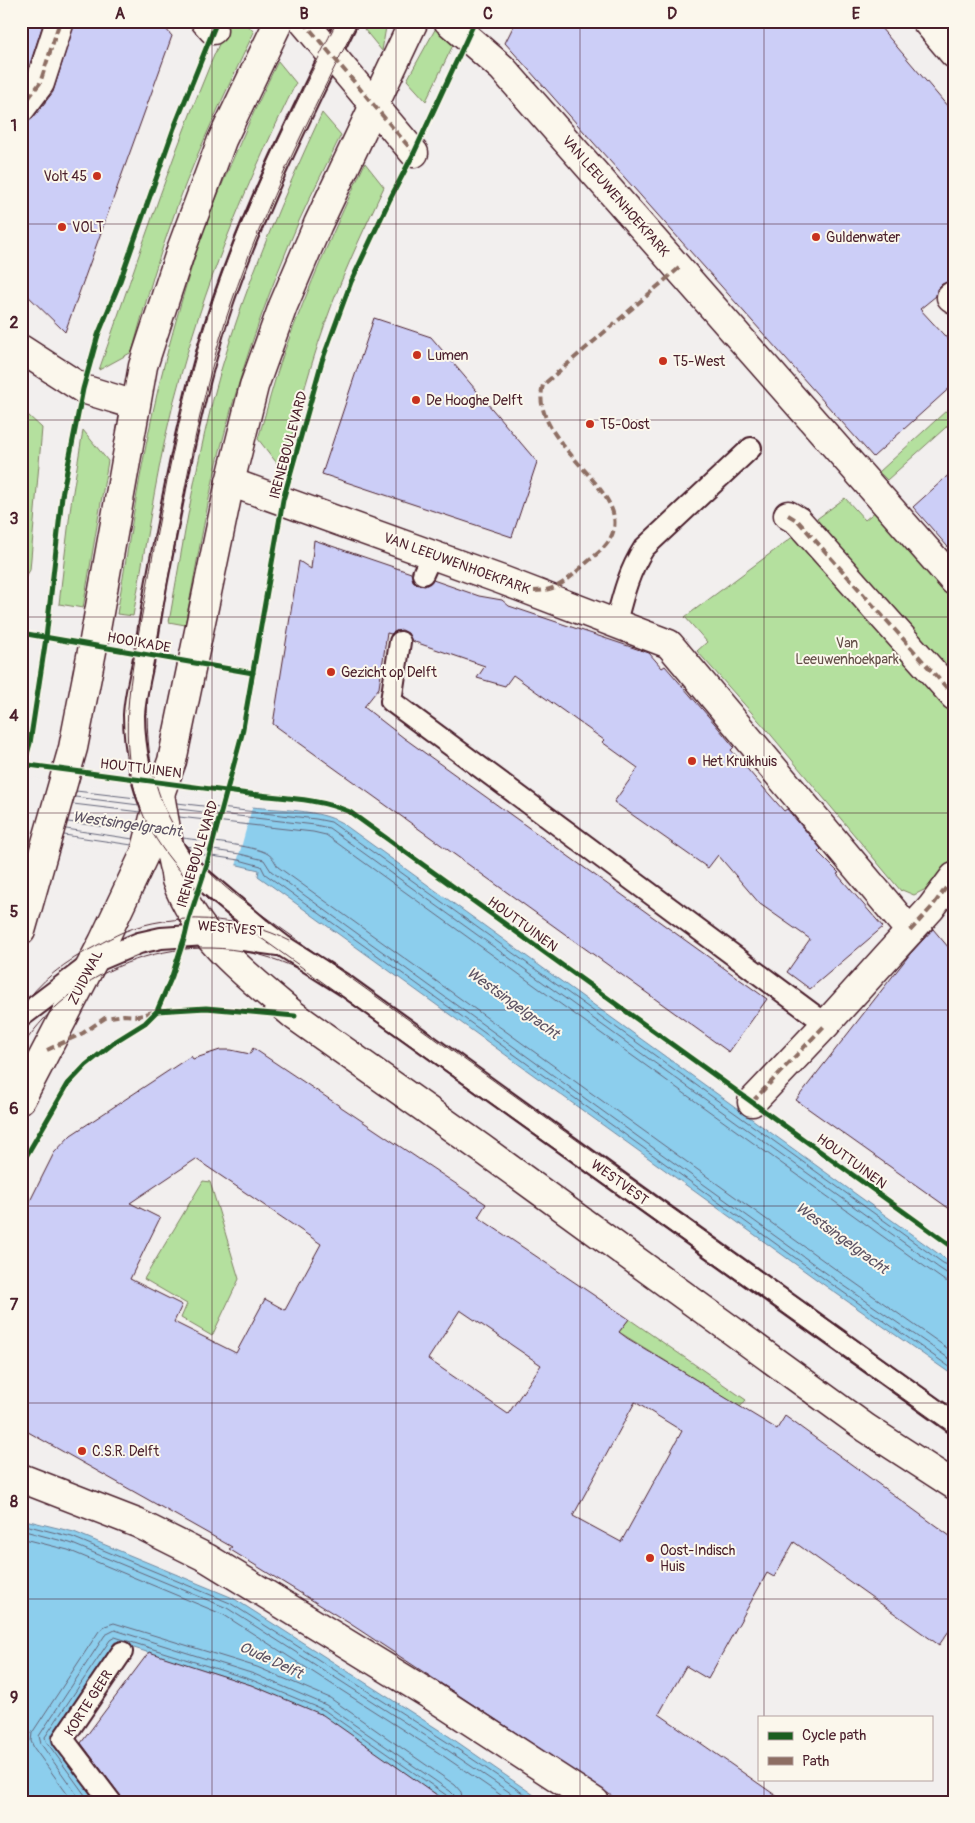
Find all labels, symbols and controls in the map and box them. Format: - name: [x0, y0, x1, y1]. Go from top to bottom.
- text: A: [115, 4, 126, 24]
- text: B: [299, 4, 309, 24]
- text: C: [483, 4, 493, 24]
- text: D: [667, 4, 677, 24]
- text: E: [852, 4, 861, 24]
- text: 1: [11, 116, 17, 136]
- street label: VAN LEEUWENHOEKPARK: [558, 132, 673, 261]
- place label: Volt 45: [43, 168, 87, 185]
- marker: Volt 45: [91, 170, 103, 182]
- place label: VOLT: [72, 219, 104, 236]
- marker: VOLT: [56, 221, 68, 233]
- place label: Guldenwater: [826, 229, 900, 246]
- marker: Guldenwater: [810, 231, 822, 243]
- text: 2: [10, 313, 19, 333]
- place label: Lumen: [427, 347, 469, 364]
- marker: Lumen: [411, 349, 423, 361]
- place label: T5-West: [673, 353, 725, 370]
- marker: T5-West: [657, 355, 669, 367]
- street label: IRENEBOULEVARD: [266, 389, 311, 501]
- place label: De Hooghe Delft: [426, 392, 523, 409]
- marker: De Hooghe Delft: [410, 394, 422, 406]
- place label: T5-Oost: [600, 416, 650, 433]
- marker: T5-Oost: [584, 418, 596, 430]
- text: 3: [10, 509, 19, 529]
- street label: VAN LEEUWENHOEKPARK: [381, 529, 533, 598]
- street label: HOOIKADE: [106, 629, 172, 656]
- park label: Van Leeuwenhoekpark: [795, 635, 899, 668]
- place label: Gezicht op Delft: [341, 664, 437, 681]
- marker: Gezicht op Delft: [325, 666, 337, 678]
- text: 4: [9, 706, 19, 726]
- place label: Het Kruikhuis: [702, 753, 778, 770]
- street label: HOUTTUINEN: [99, 755, 183, 782]
- marker: Het Kruikhuis: [686, 755, 698, 767]
- street label: IRENEBOULEVARD: [173, 798, 222, 910]
- water label: Westsingelgracht: [71, 807, 185, 842]
- street label: HOUTTUINEN: [484, 893, 561, 955]
- text: 5: [10, 902, 19, 922]
- street label: WESTVEST: [197, 917, 265, 940]
- street label: ZUIDWAL: [64, 947, 107, 1008]
- water label: Westsingelgracht: [463, 963, 564, 1044]
- text: 6: [9, 1099, 19, 1119]
- street label: HOUTTUINEN: [813, 1130, 890, 1192]
- street label: WESTVEST: [588, 1156, 652, 1209]
- water label: Westsingelgracht: [792, 1198, 893, 1279]
- text: 7: [10, 1295, 19, 1315]
- place label: C.S.R. Delft: [92, 1443, 159, 1460]
- marker: C.S.R. Delft: [76, 1445, 88, 1457]
- text: 8: [10, 1492, 18, 1512]
- place label: Oost-Indisch Huis: [660, 1542, 735, 1575]
- marker: Oost-Indisch Huis: [644, 1552, 656, 1564]
- water label: Oude Delft: [236, 1638, 307, 1684]
- street label: KORTE GEER: [61, 1667, 116, 1740]
- text: 9: [10, 1688, 18, 1708]
- legend: [758, 1716, 932, 1780]
- text: Cycle path: [802, 1726, 866, 1745]
- text: Path: [802, 1752, 829, 1771]

